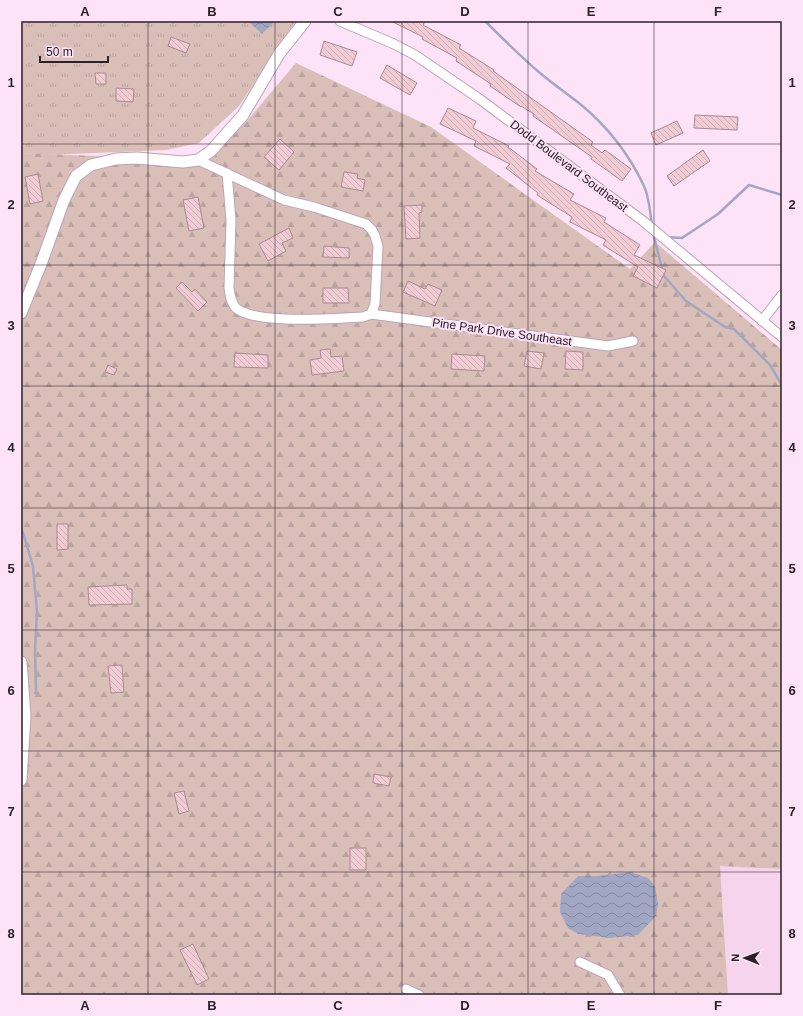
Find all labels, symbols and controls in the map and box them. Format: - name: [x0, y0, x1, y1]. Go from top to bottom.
- text: A: [80, 4, 90, 19]
- text: B: [207, 4, 217, 19]
- text: C: [333, 4, 343, 19]
- text: D: [460, 4, 470, 19]
- text: E: [587, 4, 596, 19]
- text: F: [714, 4, 722, 19]
- scale bar: [40, 38, 108, 64]
- text: 50 m: [46, 45, 73, 59]
- text: 1: [7, 75, 15, 90]
- text: 1: [788, 75, 796, 90]
- street label: Dodd Boulevard Southeast: [508, 117, 631, 215]
- text: 2: [7, 197, 15, 212]
- text: 2: [788, 197, 796, 212]
- street label: Pine Park Drive Southeast: [431, 315, 573, 349]
- text: 3: [7, 318, 15, 333]
- text: 3: [788, 318, 796, 333]
- text: 4: [7, 440, 15, 455]
- text: 4: [788, 440, 796, 455]
- text: 5: [7, 561, 15, 576]
- text: 5: [788, 561, 796, 576]
- text: 6: [7, 683, 15, 698]
- text: 6: [788, 683, 796, 698]
- text: 7: [7, 804, 15, 819]
- text: 7: [788, 804, 796, 819]
- text: 8: [7, 926, 15, 941]
- text: 8: [788, 926, 796, 941]
- north arrow: [725, 938, 765, 978]
- text: N: [729, 954, 741, 962]
- text: A: [80, 998, 90, 1013]
- text: B: [207, 998, 217, 1013]
- text: C: [333, 998, 343, 1013]
- text: D: [460, 998, 470, 1013]
- text: E: [587, 998, 596, 1013]
- text: F: [714, 998, 722, 1013]

